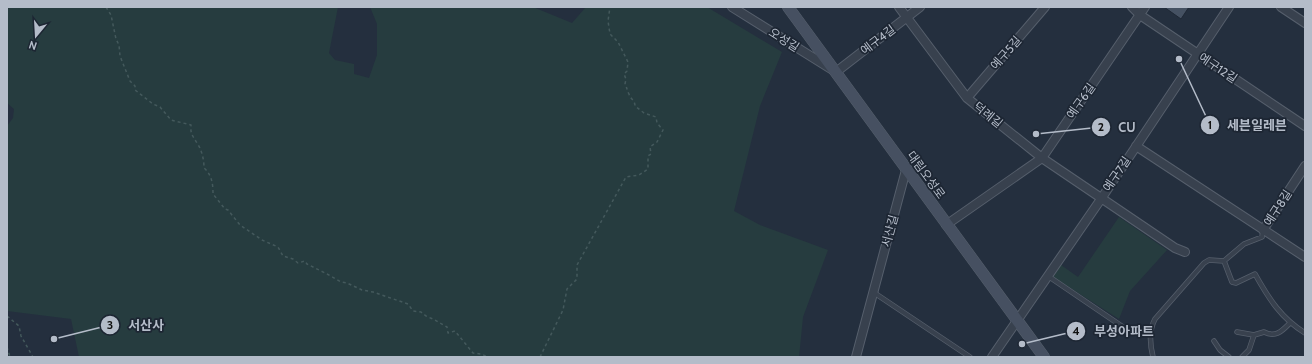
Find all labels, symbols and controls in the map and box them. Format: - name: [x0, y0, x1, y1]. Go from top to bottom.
- north arrow: [16, 16, 56, 56]
- street label: 예구4길: [857, 22, 898, 58]
- street label: 오성길: [766, 24, 802, 55]
- street label: 예구5길: [987, 33, 1024, 73]
- text: N: [27, 38, 39, 53]
- street label: 예구12길: [1196, 49, 1240, 86]
- street label: 예구6길: [1063, 80, 1098, 121]
- street label: 덕례길: [971, 98, 1006, 131]
- callout: 세븐일레븐: [1200, 113, 1295, 138]
- callout: CU: [1091, 115, 1144, 140]
- text: 1: [1208, 117, 1212, 132]
- text: 세븐일레븐: [1227, 117, 1287, 133]
- text: 2: [1098, 119, 1104, 134]
- text: CU: [1118, 119, 1136, 135]
- street label: 대림오성로: [904, 148, 949, 201]
- street label: 예구7길: [1099, 153, 1134, 194]
- street label: 예구8길: [1260, 187, 1295, 229]
- street label: 서산길: [878, 213, 901, 249]
- callout: 서산사: [100, 313, 172, 338]
- text: 3: [107, 317, 113, 332]
- text: 서산사: [128, 317, 164, 333]
- callout: 부성아파트: [1066, 319, 1162, 344]
- text: 4: [1072, 323, 1080, 338]
- text: 부성아파트: [1094, 323, 1154, 339]

